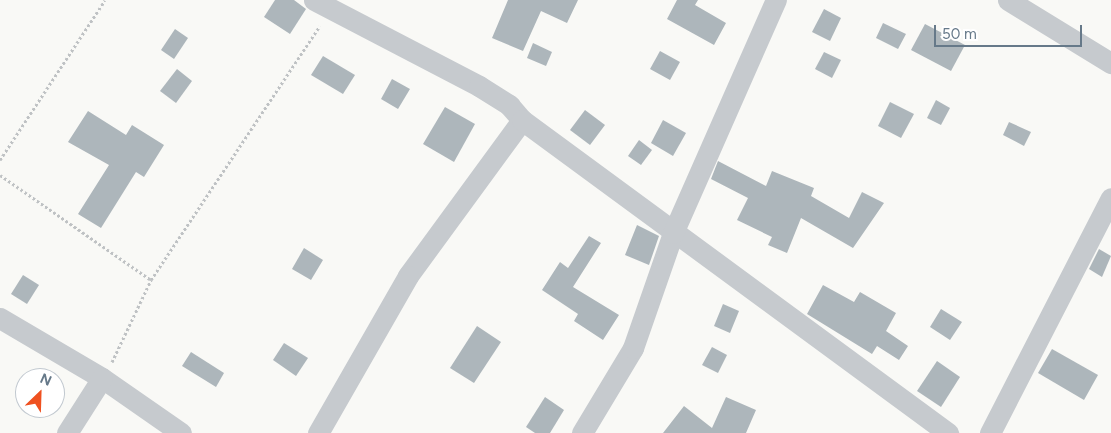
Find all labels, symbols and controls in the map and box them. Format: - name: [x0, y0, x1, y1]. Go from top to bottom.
- scale bar: [936, 15, 1084, 47]
- text: 50 m: [942, 25, 977, 43]
- north arrow: [15, 368, 65, 418]
- text: N: [37, 370, 54, 390]

